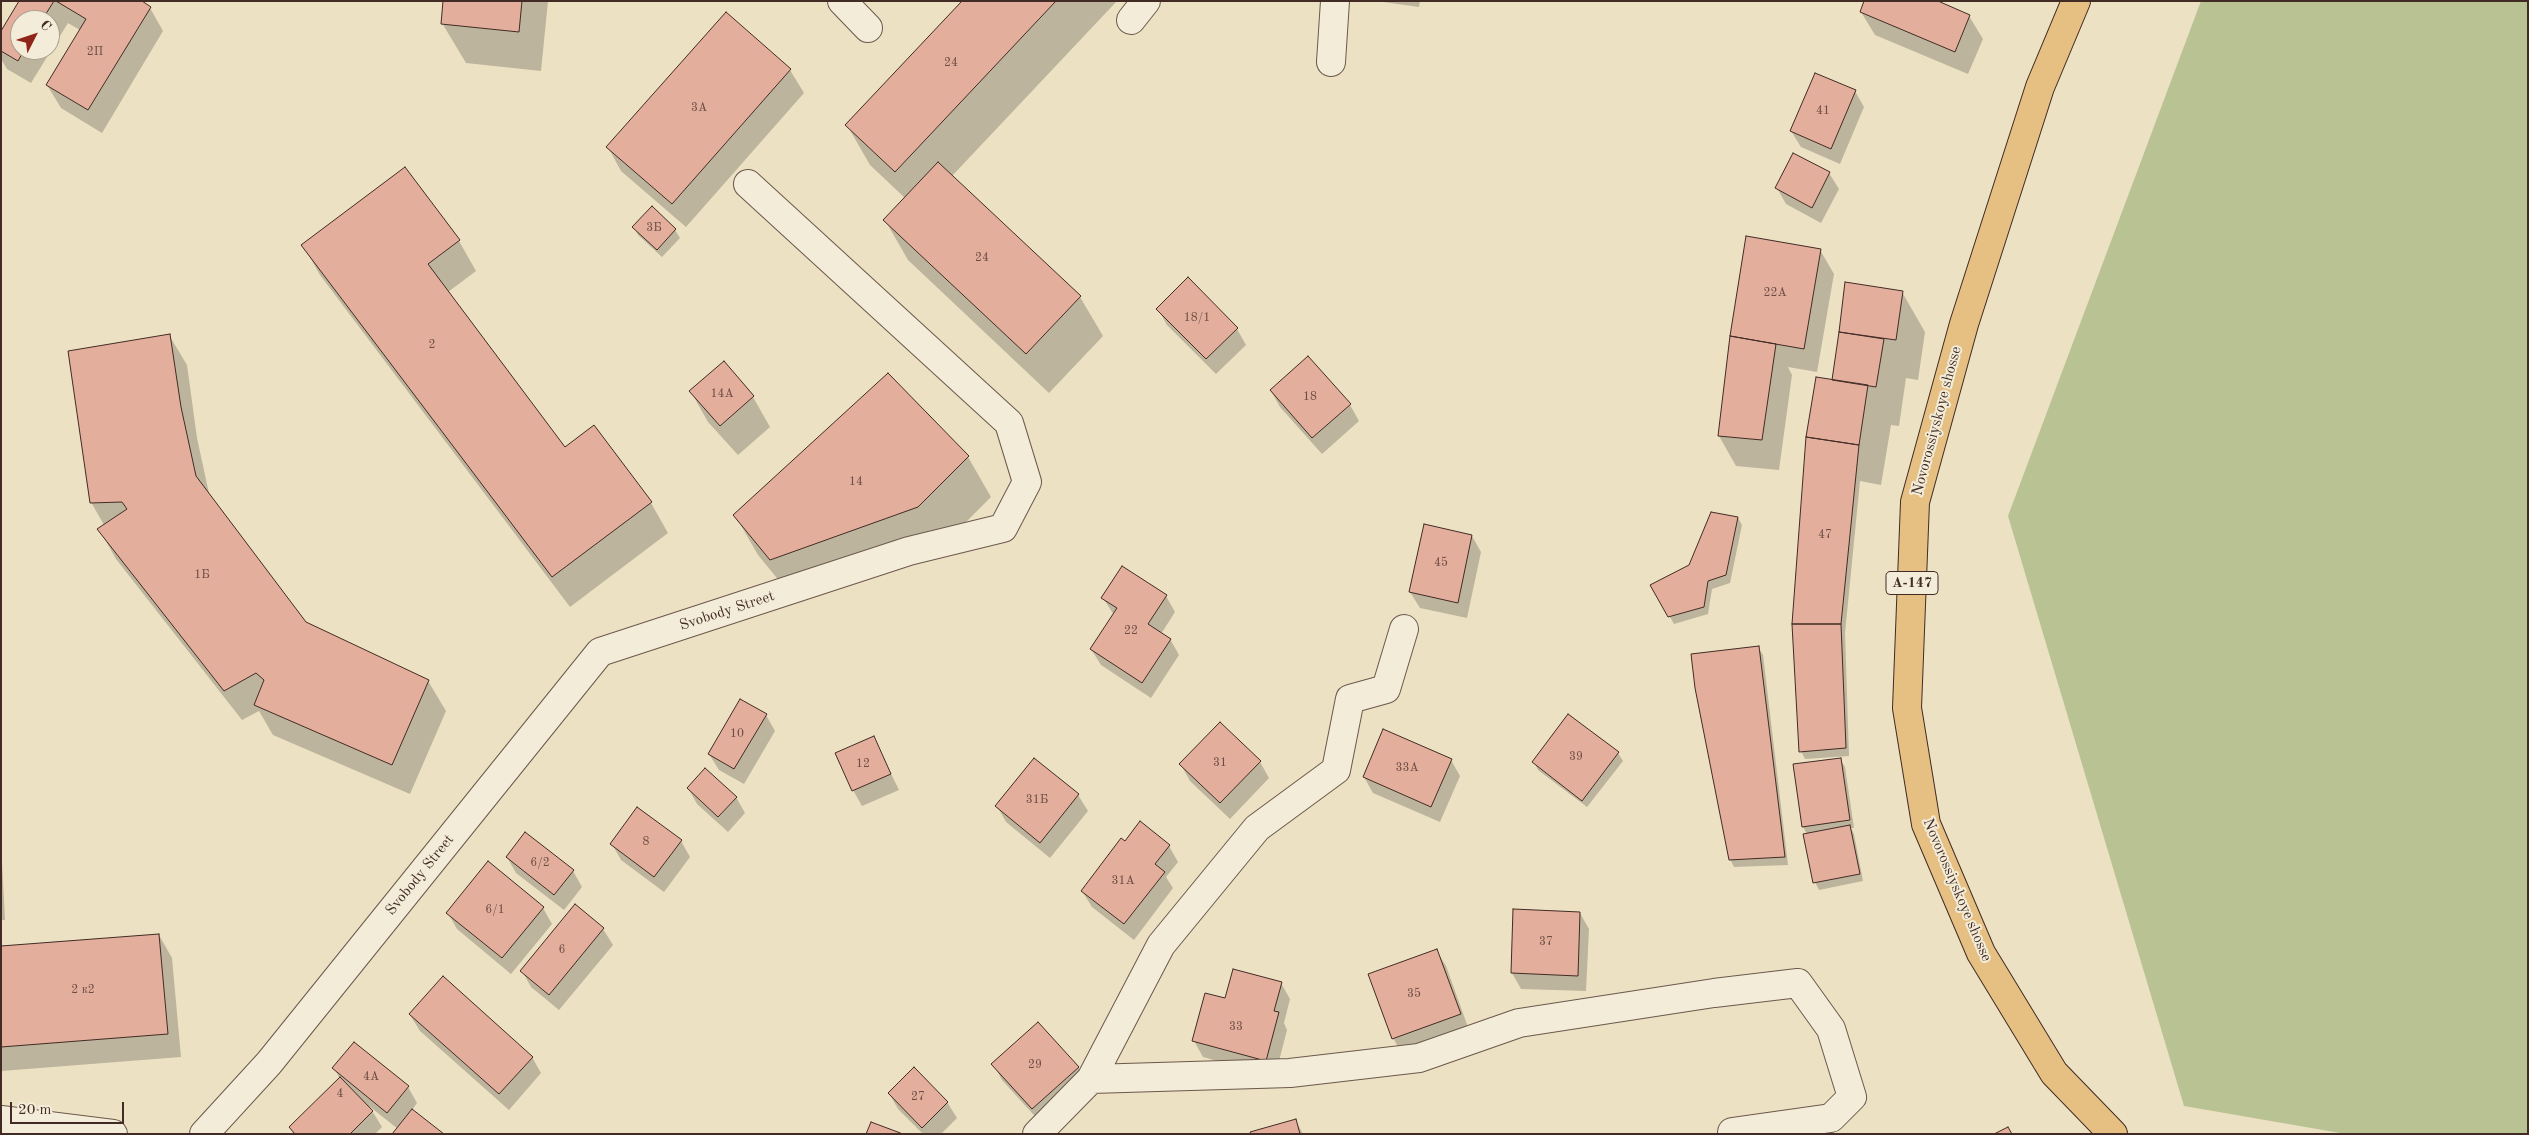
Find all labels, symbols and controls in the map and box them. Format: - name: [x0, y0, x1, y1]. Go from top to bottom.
- north arrow: [10, 10, 60, 60]
- text: С: [37, 18, 54, 34]
- house number: 2П: [87, 45, 103, 59]
- house number: 24: [944, 56, 958, 70]
- house number: 3А: [691, 101, 707, 115]
- house number: 41: [1816, 104, 1830, 118]
- house number: 3Б: [646, 221, 662, 235]
- house number: 24: [975, 251, 989, 265]
- house number: 22А: [1763, 286, 1787, 300]
- house number: 18/1: [1184, 311, 1210, 325]
- house number: 2: [429, 338, 435, 352]
- street label: Novorossiyskoye shosse: [1908, 344, 1966, 498]
- house number: 14А: [710, 387, 734, 401]
- house number: 18: [1303, 390, 1317, 404]
- house number: 14: [849, 475, 863, 489]
- house number: 47: [1818, 528, 1832, 542]
- house number: 45: [1434, 556, 1448, 570]
- house number: 1Б: [194, 568, 210, 582]
- road number: А-147: [1886, 572, 1938, 594]
- street label: Svobody Street: [677, 587, 777, 635]
- house number: 22: [1124, 624, 1138, 638]
- house number: 10: [730, 727, 744, 741]
- house number: 39: [1569, 750, 1583, 764]
- house number: 31: [1213, 756, 1227, 770]
- house number: 12: [856, 757, 870, 771]
- house number: 33А: [1395, 761, 1419, 775]
- house number: 31Б: [1026, 793, 1048, 807]
- street label: Novorossiyskoye shosse: [1919, 816, 1995, 964]
- street label: Svobody Street: [382, 831, 458, 919]
- house number: 8: [643, 835, 649, 849]
- house number: 6/2: [530, 856, 550, 870]
- house number: 31А: [1111, 874, 1135, 888]
- house number: 6/1: [485, 903, 505, 917]
- house number: 37: [1539, 935, 1553, 949]
- house number: 6: [559, 943, 565, 957]
- house number: 2 к2: [71, 983, 95, 997]
- house number: 35: [1407, 987, 1421, 1001]
- house number: 33: [1229, 1020, 1243, 1034]
- house number: 29: [1028, 1058, 1042, 1072]
- house number: 4А: [363, 1070, 379, 1084]
- house number: 4: [337, 1087, 343, 1101]
- house number: 27: [911, 1090, 925, 1104]
- scale bar: [12, 1092, 126, 1124]
- text: 20 m: [18, 1103, 52, 1118]

